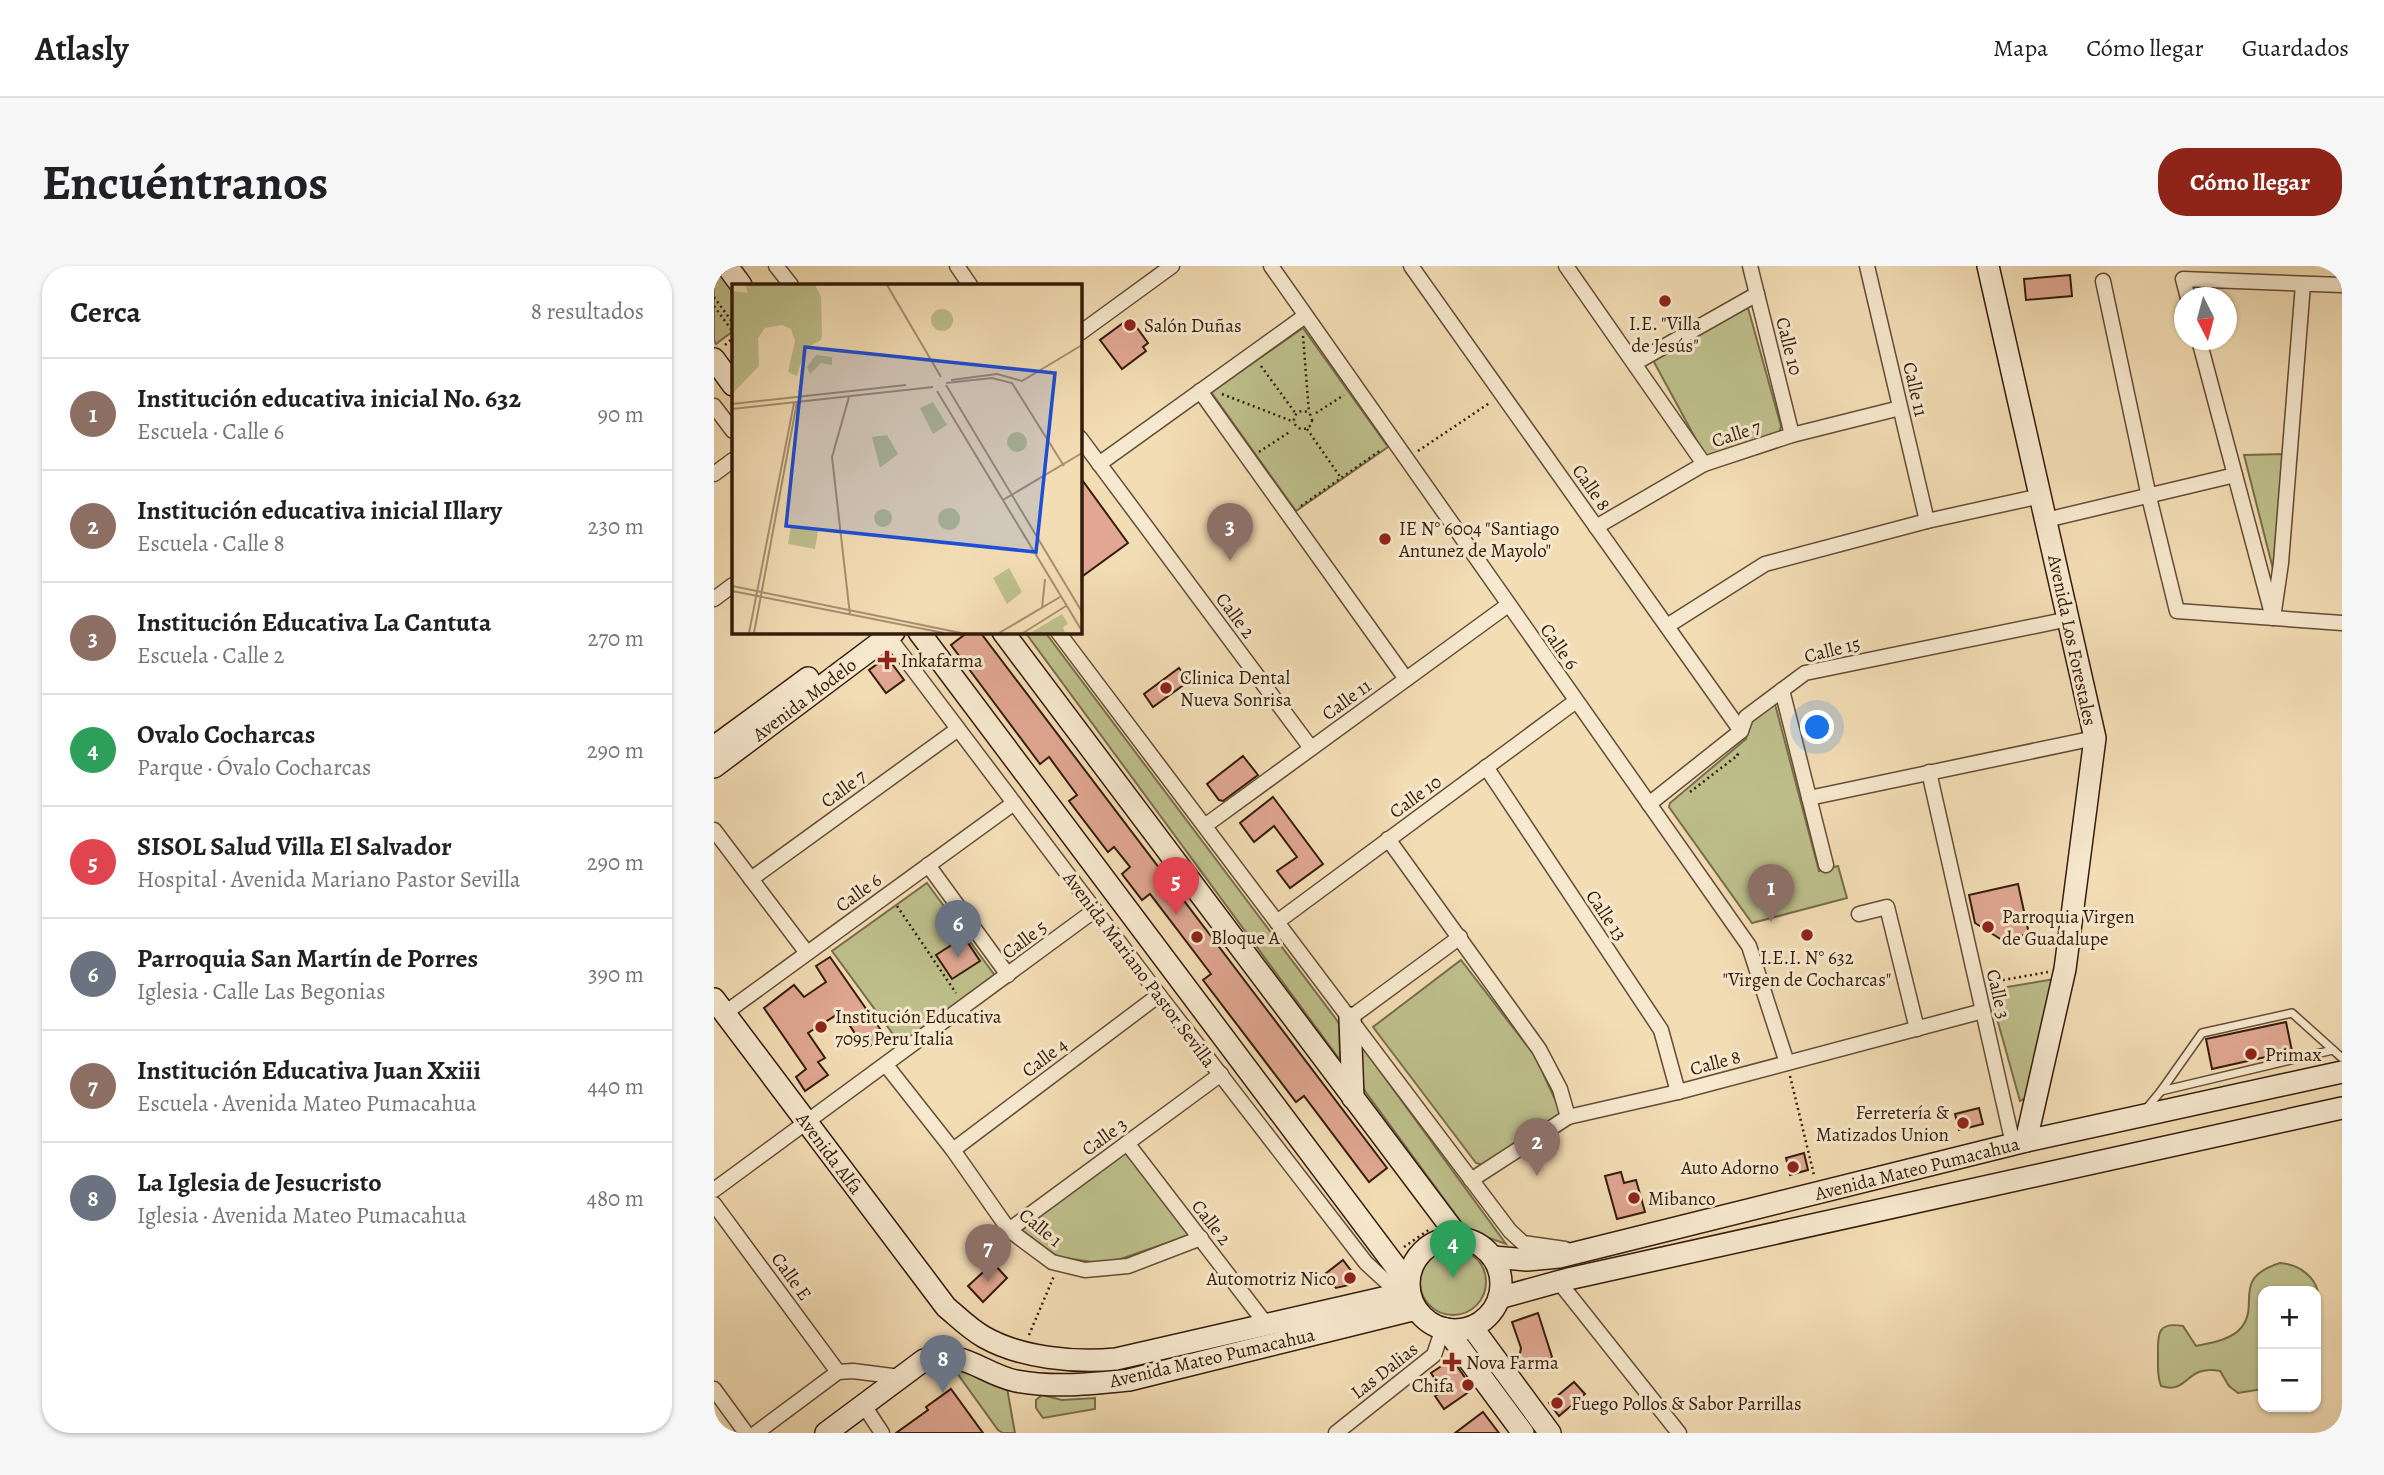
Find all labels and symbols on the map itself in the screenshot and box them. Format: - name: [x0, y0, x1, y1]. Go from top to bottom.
- inset map: [732, 284, 1082, 634]
- north arrow: [2174, 287, 2237, 350]
- marker: I.E. "Villa de Jesús": [1657, 293, 1673, 309]
- place label: I.E. "Villa de Jesús": [1629, 311, 1701, 359]
- place label: Salón Duñas: [1144, 313, 1242, 339]
- street label: Calle 10: [1769, 315, 1809, 378]
- marker: Salón Duñas: [1122, 317, 1138, 333]
- street label: Calle 11: [1896, 359, 1934, 420]
- street label: Calle 7: [1708, 414, 1764, 454]
- street label: Calle 8: [1566, 459, 1617, 516]
- pin: 3: [1207, 503, 1253, 561]
- place label: IE N° 6004 "Santiago Antunez de Mayolo": [1398, 516, 1559, 564]
- marker: IE N° 6004 "Santiago Antunez de Mayolo": [1377, 531, 1393, 547]
- street label: Avenida Los Forestales: [2041, 551, 2103, 728]
- street label: Calle 2: [1209, 587, 1261, 644]
- street label: Calle 6: [1534, 618, 1585, 675]
- street label: Calle 15: [1801, 630, 1863, 669]
- place label: Inkafarma: [901, 648, 983, 674]
- street label: Avenida Modelo: [746, 652, 862, 748]
- marker: Inkafarma: [879, 652, 895, 668]
- place label: Clinica Dental Nueva Sonrisa: [1180, 665, 1292, 713]
- street label: Calle 11: [1317, 673, 1377, 727]
- marker: Clinica Dental Nueva Sonrisa: [1158, 680, 1174, 696]
- your location: [1800, 710, 1834, 744]
- street label: Calle 7: [816, 764, 872, 814]
- street label: Calle 10: [1384, 769, 1447, 825]
- pin: 5: [1153, 857, 1199, 915]
- pin: 1: [1748, 864, 1794, 922]
- street label: Avenida Mariano Pastor Sevilla: [1056, 865, 1222, 1073]
- street label: Calle 6: [830, 867, 887, 918]
- street label: Calle 13: [1580, 885, 1633, 946]
- pin: 6: [935, 900, 981, 958]
- place label: Parroquia Virgen de Guadalupe: [2002, 904, 2135, 952]
- street label: Calle 5: [997, 914, 1053, 965]
- marker: Parroquia Virgen de Guadalupe: [1980, 919, 1996, 935]
- place label: Bloque A: [1211, 925, 1281, 951]
- marker: I.E.I. N° 632 "Virgen de Cocharcas": [1799, 927, 1815, 943]
- marker: Bloque A: [1189, 929, 1205, 945]
- place label: I.E.I. N° 632 "Virgen de Cocharcas": [1723, 945, 1891, 993]
- street label: Calle 3: [1980, 967, 2016, 1022]
- place label: Institución Educativa 7095 Peru Italia: [835, 1004, 1002, 1052]
- marker: Institución Educativa 7095 Peru Italia: [813, 1019, 829, 1035]
- street label: Calle 4: [1016, 1032, 1073, 1083]
- place label: Primax: [2265, 1042, 2322, 1068]
- street label: Calle 8: [1687, 1044, 1744, 1082]
- marker: Primax: [2243, 1046, 2259, 1062]
- place label: Ferretería & Matizados Union: [1816, 1100, 1950, 1148]
- street label: Avenida Alfa: [789, 1107, 869, 1200]
- street label: Calle 3: [1077, 1112, 1133, 1162]
- marker: Ferretería & Matizados Union: [1955, 1115, 1971, 1131]
- pin: 2: [1514, 1118, 1560, 1176]
- street label: Avenida Mateo Pumacahua: [1811, 1131, 2022, 1207]
- place label: Auto Adorno: [1680, 1155, 1779, 1181]
- marker: Auto Adorno: [1785, 1159, 1801, 1175]
- place label: Mibanco: [1648, 1186, 1715, 1212]
- marker: Mibanco: [1626, 1190, 1642, 1206]
- street label: Calle 2: [1185, 1194, 1237, 1251]
- street label: Calle 1: [1013, 1202, 1068, 1254]
- pin: 4: [1430, 1220, 1476, 1278]
- pin: 7: [965, 1224, 1011, 1282]
- street label: Calle E: [765, 1247, 817, 1306]
- place label: Automotriz Nico: [1206, 1266, 1336, 1292]
- marker: Automotriz Nico: [1342, 1270, 1358, 1286]
- street label: Avenida Mateo Pumacahua: [1106, 1322, 1318, 1395]
- pin: 8: [920, 1335, 966, 1393]
- street label: Las Dalias: [1346, 1336, 1424, 1405]
- place label: Nova Farma: [1466, 1350, 1559, 1376]
- marker: Nova Farma: [1444, 1354, 1460, 1370]
- place label: Chifa: [1412, 1373, 1454, 1399]
- marker: Chifa: [1460, 1377, 1476, 1393]
- place label: Fuego Pollos & Sabor Parrillas: [1571, 1391, 1802, 1417]
- marker: Fuego Pollos & Sabor Parrillas: [1549, 1395, 1565, 1411]

